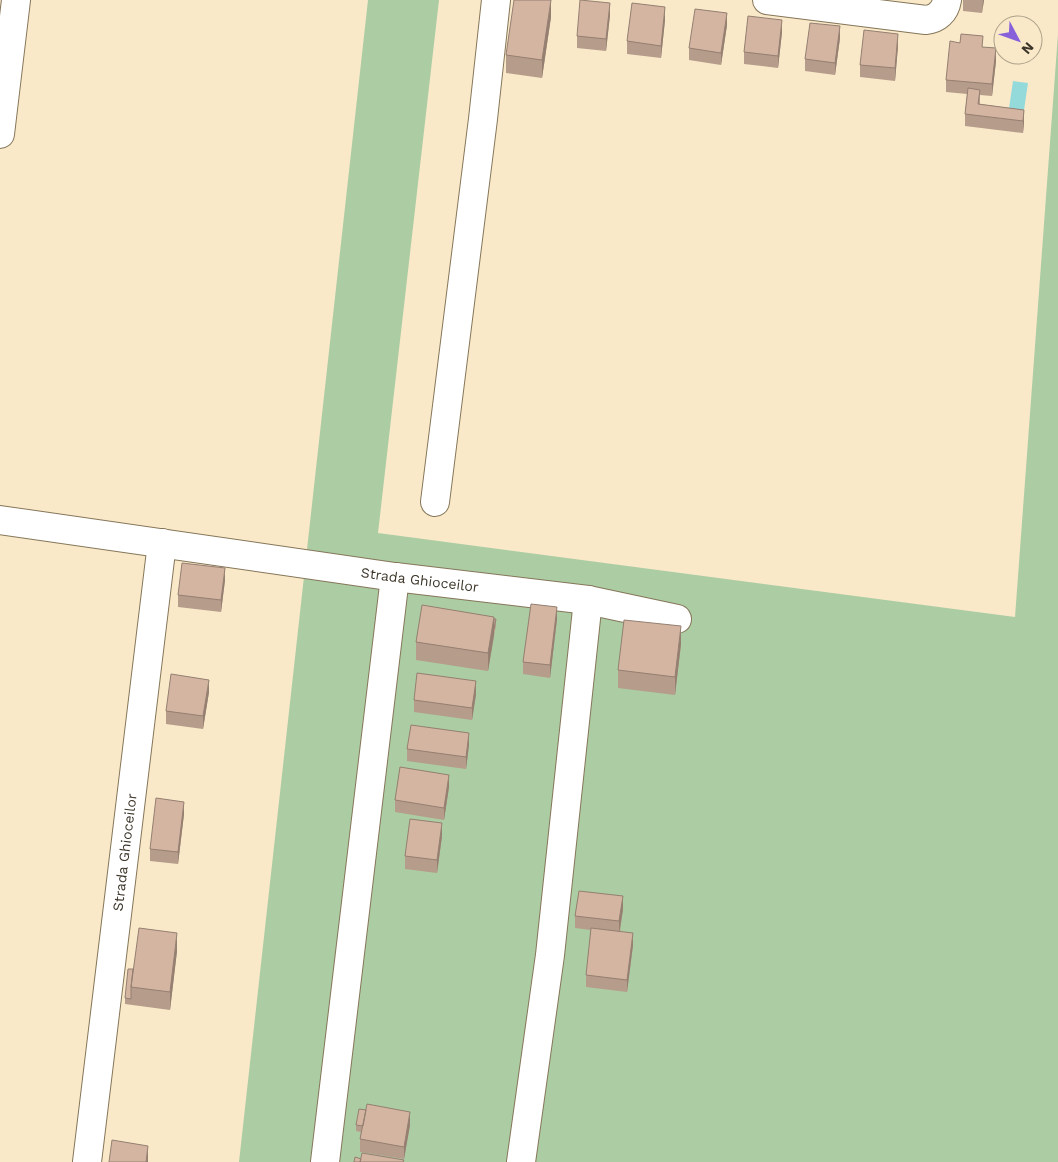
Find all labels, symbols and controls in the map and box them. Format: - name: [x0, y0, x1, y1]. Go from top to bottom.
- north arrow: [993, 15, 1043, 65]
- text: N: [1018, 39, 1037, 58]
- street label: Strada Ghioceilor: [360, 564, 480, 595]
- street label: Strada Ghioceilor: [109, 792, 140, 912]

